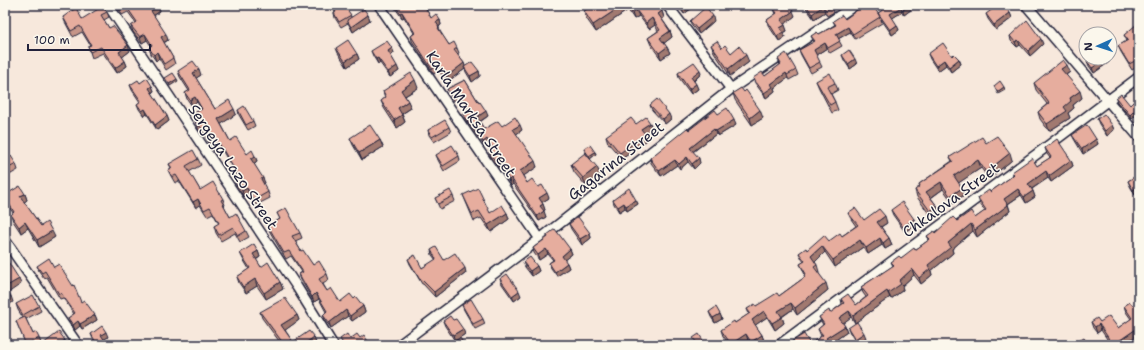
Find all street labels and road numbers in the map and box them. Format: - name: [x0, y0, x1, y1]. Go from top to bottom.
- street label: Karla Marksa Street: [421, 47, 521, 181]
- street label: Sergeya Lazo Street: [184, 100, 282, 234]
- street label: Gagarina Street: [564, 117, 668, 205]
- street label: Chkalova Street: [899, 158, 1003, 242]

